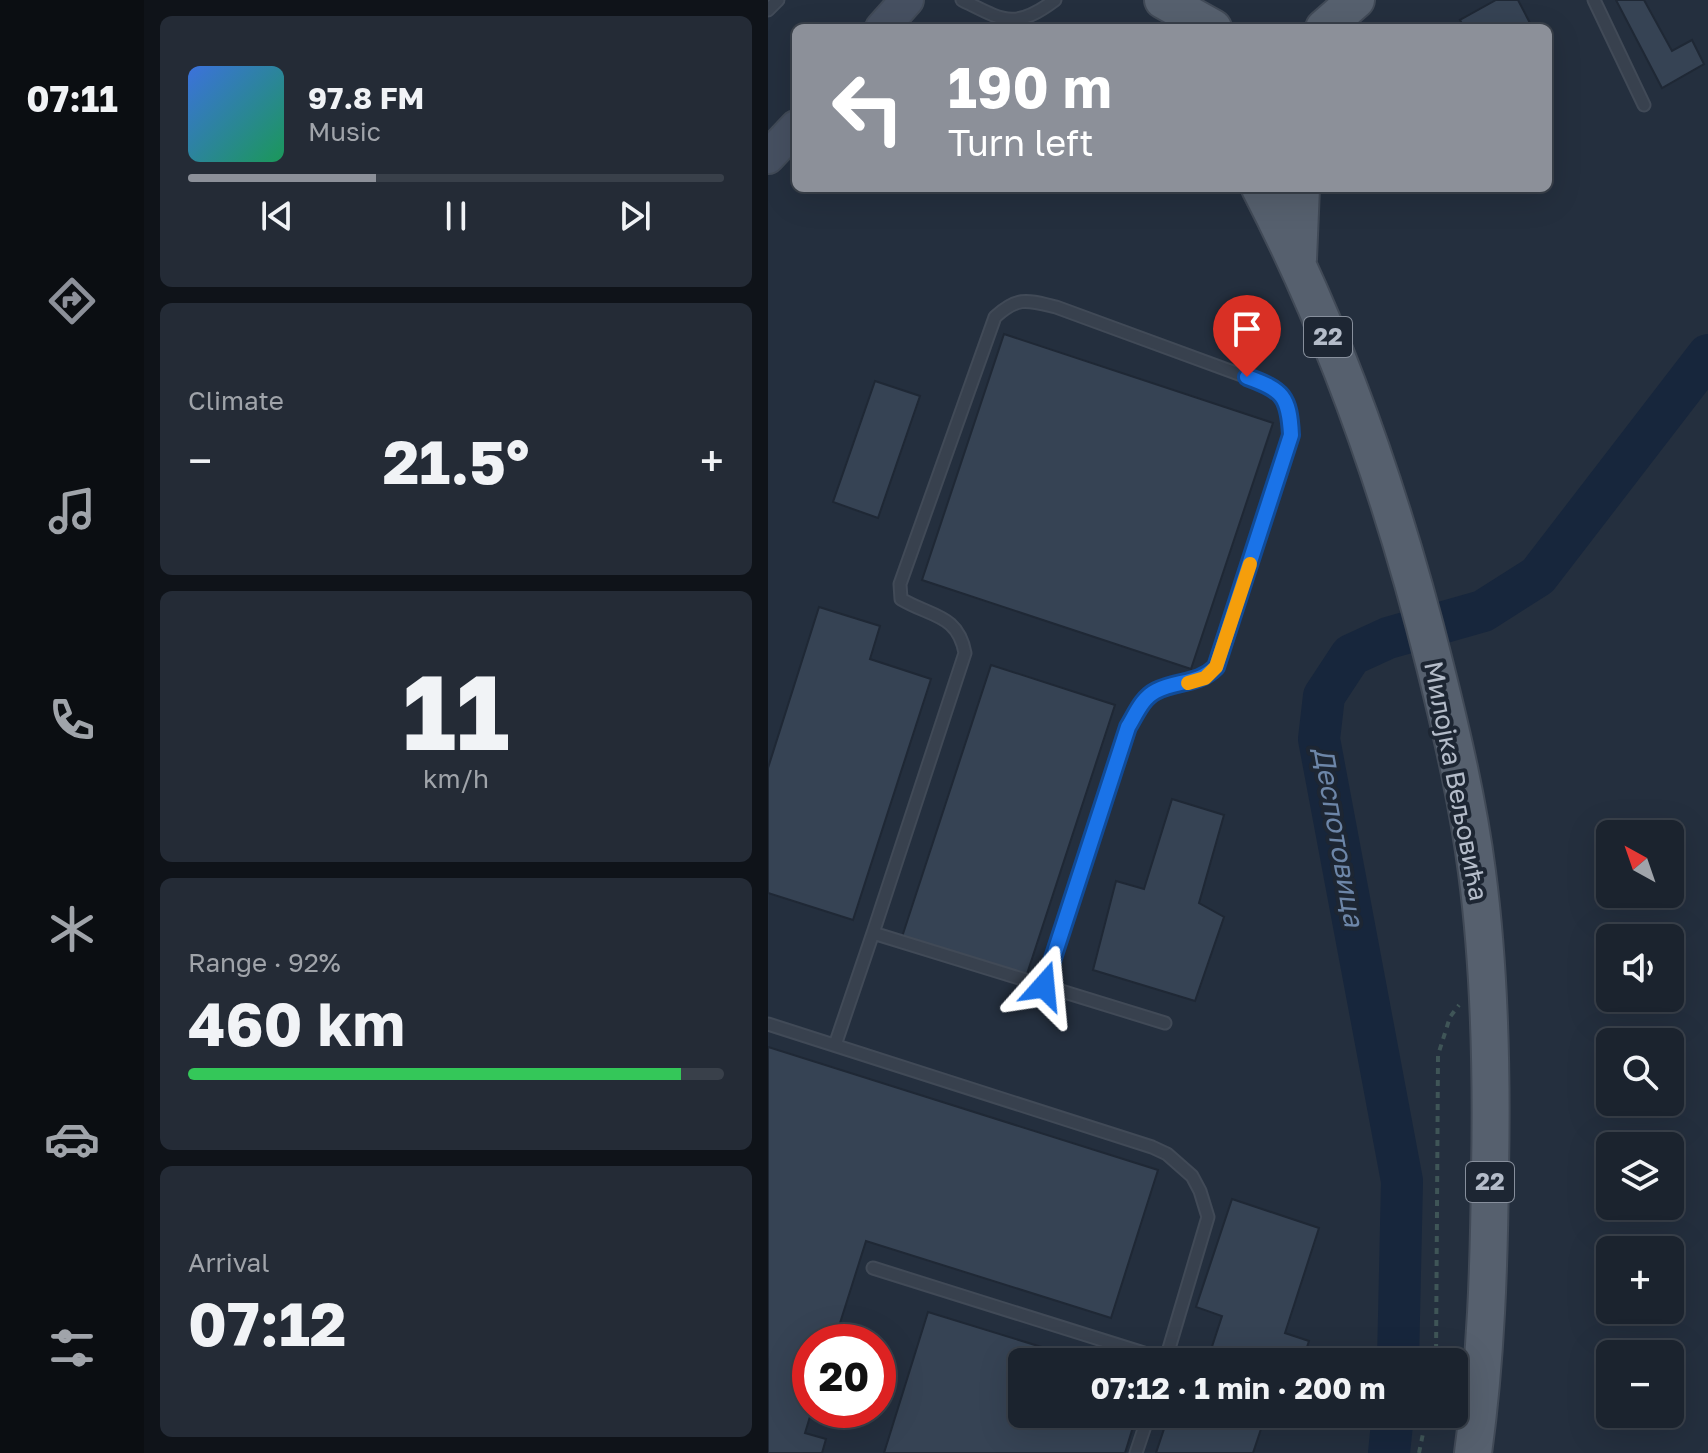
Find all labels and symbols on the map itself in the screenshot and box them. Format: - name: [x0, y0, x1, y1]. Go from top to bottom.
- pin: [1213, 295, 1281, 377]
- road number: 22: [1304, 317, 1352, 357]
- street label: Милојка Вељовића: [1418, 659, 1495, 903]
- water label: Деспотовица: [1307, 744, 1372, 930]
- north arrow: [1596, 820, 1684, 908]
- position arrow: [1002, 944, 1086, 1028]
- road number: 22: [1466, 1162, 1514, 1202]
- speed limit sign: 20: [792, 1324, 896, 1428]

